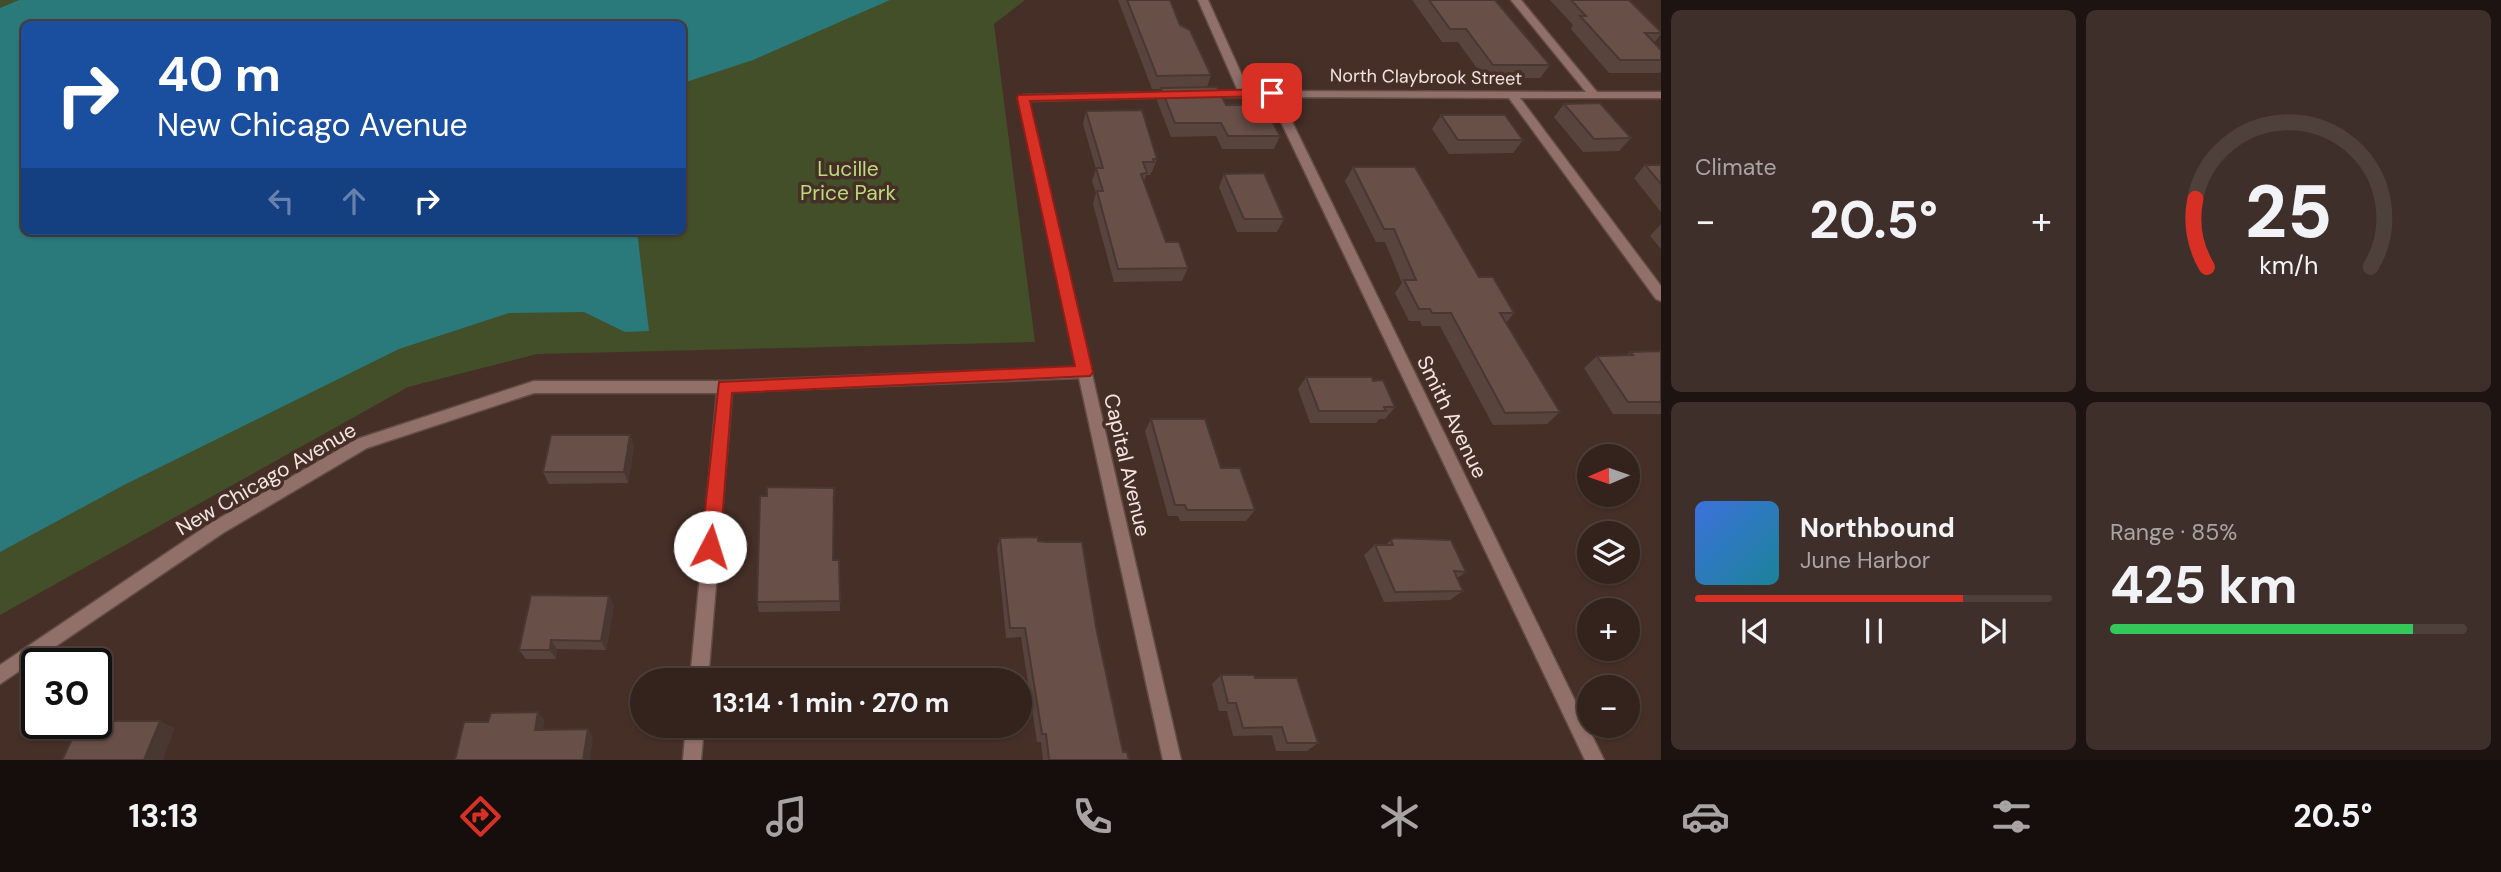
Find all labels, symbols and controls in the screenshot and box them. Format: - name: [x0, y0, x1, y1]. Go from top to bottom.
- text: 40 m: [157, 42, 281, 106]
- icon: right: [42, 49, 133, 140]
- pin: [1242, 63, 1302, 123]
- street label: North Claybrook Street: [1330, 63, 1522, 91]
- icon: arrive: [1253, 74, 1291, 112]
- text: New Chicago Avenue: [157, 104, 468, 146]
- text: Climate: [1695, 152, 1777, 182]
- park label: Lucille Price Park: [800, 155, 896, 207]
- text: 25: [2245, 165, 2332, 260]
- icon: left: [262, 182, 300, 220]
- icon: ahead: [335, 182, 373, 220]
- icon: right: [408, 182, 446, 220]
- text: 20.5°: [1809, 186, 1938, 254]
- text: −: [1695, 196, 1716, 246]
- text: +: [2031, 196, 2052, 246]
- text: km/h: [2259, 249, 2318, 282]
- street label: Smith Avenue: [1410, 351, 1494, 483]
- street label: Capital Avenue: [1097, 391, 1157, 539]
- street label: New Chicago Avenue: [171, 416, 361, 542]
- north arrow: [1577, 444, 1640, 508]
- map controls: [1577, 444, 1640, 738]
- position arrow: [673, 510, 747, 584]
- text: Northbound: [1800, 511, 1955, 545]
- text: Range · 85%: [2110, 517, 2237, 547]
- button: layers: [1577, 521, 1640, 584]
- text: June Harbor: [1800, 545, 1930, 575]
- text: 425 km: [2110, 551, 2297, 619]
- button: +: [1577, 598, 1640, 661]
- icon: previous: [1736, 612, 1774, 650]
- icon: pause: [1855, 612, 1893, 650]
- icon: next: [1974, 612, 2012, 650]
- speed limit sign: 30: [21, 648, 112, 739]
- button: −: [1577, 675, 1640, 738]
- text: 13:14 · 1 min · 270 m: [713, 686, 949, 720]
- icon: directions: [456, 792, 505, 841]
- icon: music: [762, 792, 811, 841]
- icon: phone: [1068, 792, 1117, 841]
- icon: climate: [1375, 792, 1424, 841]
- icon: car: [1681, 792, 1730, 841]
- icon: filters: [1987, 792, 2036, 841]
- text: 13:13: [129, 795, 199, 837]
- text: 20.5°: [2293, 795, 2372, 837]

